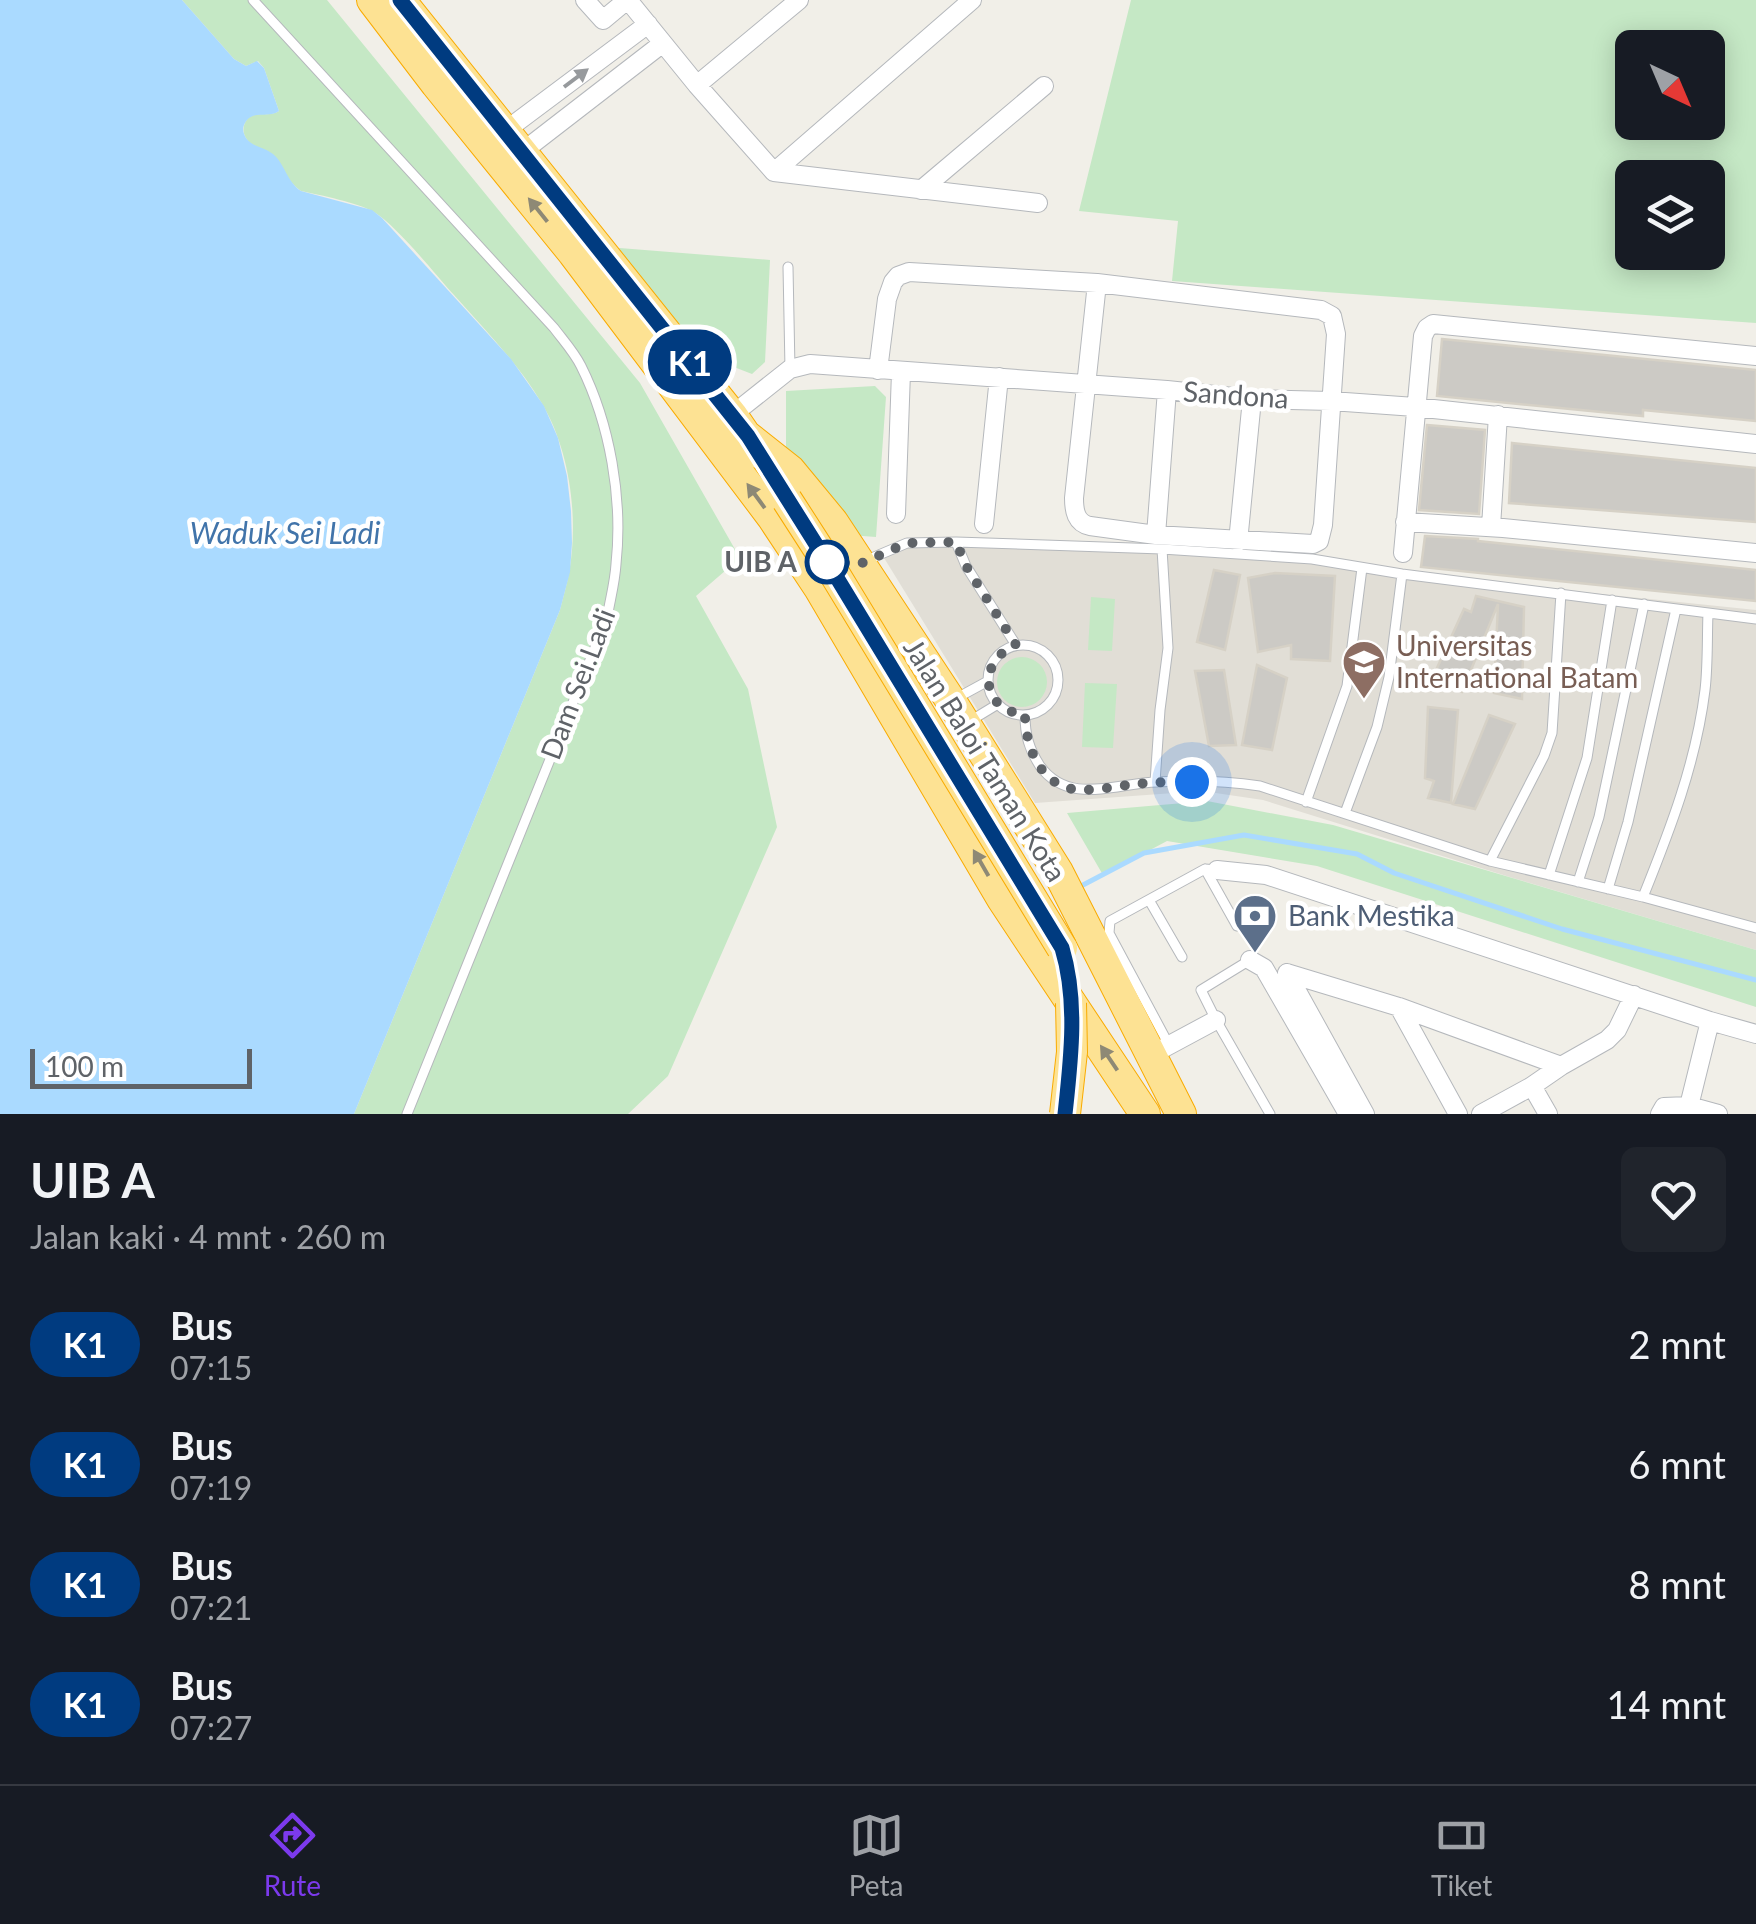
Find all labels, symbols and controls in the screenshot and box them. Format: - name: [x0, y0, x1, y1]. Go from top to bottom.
- north arrow: [1615, 30, 1725, 140]
- map controls: [1615, 30, 1725, 270]
- one-way arrow: [563, 68, 589, 88]
- button: layers: [1615, 160, 1725, 270]
- one-way arrow: [528, 197, 549, 222]
- line badge: K1: [645, 330, 735, 394]
- text: K1: [668, 341, 712, 383]
- street label: Sandona: [1182, 373, 1290, 415]
- one-way arrow: [747, 483, 767, 509]
- water label: Waduk Sei Ladi: [190, 514, 380, 550]
- marker: UIB A: [806, 541, 848, 583]
- place label: UIB A: [724, 544, 798, 578]
- street label: Dam Sei.Ladi: [533, 603, 621, 764]
- place label: Universitas International Batam: [1396, 628, 1638, 694]
- street label: Jalan Baloi Taman Kota: [897, 632, 1074, 887]
- school or university icon: Universitas International Batam: [1341, 639, 1387, 700]
- your location: [1167, 757, 1217, 807]
- one-way arrow: [973, 849, 990, 877]
- bank icon: Bank Mestika: [1232, 893, 1278, 954]
- place label: Bank Mestika: [1288, 898, 1455, 932]
- scale bar: [30, 1044, 252, 1088]
- one-way arrow: [1100, 1045, 1119, 1072]
- text: 100 m: [45, 1049, 124, 1083]
- button: heart: [1621, 1147, 1726, 1252]
- text: UIB A: [30, 1151, 155, 1208]
- text: Jalan kaki · 4 mnt · 260 m: [30, 1217, 386, 1256]
- text: Bus: [170, 1302, 233, 1348]
- text: 2 mnt: [1628, 1321, 1726, 1367]
- text: K1: [63, 1323, 107, 1365]
- text: 07:15: [170, 1348, 252, 1387]
- text: Bus: [170, 1422, 233, 1468]
- text: 6 mnt: [1628, 1441, 1726, 1487]
- text: K1: [63, 1443, 107, 1485]
- text: 07:19: [170, 1468, 252, 1507]
- text: Bus: [170, 1542, 233, 1588]
- text: 8 mnt: [1628, 1561, 1726, 1607]
- text: K1: [63, 1563, 107, 1605]
- text: 07:21: [170, 1588, 252, 1627]
- text: Bus: [170, 1662, 233, 1708]
- text: 14 mnt: [1606, 1681, 1726, 1727]
- text: K1: [63, 1683, 107, 1725]
- text: 07:27: [170, 1708, 252, 1747]
- tab: Rute: [264, 1808, 321, 1902]
- tab: Peta: [849, 1808, 904, 1902]
- tab: Tiket: [1431, 1808, 1492, 1902]

